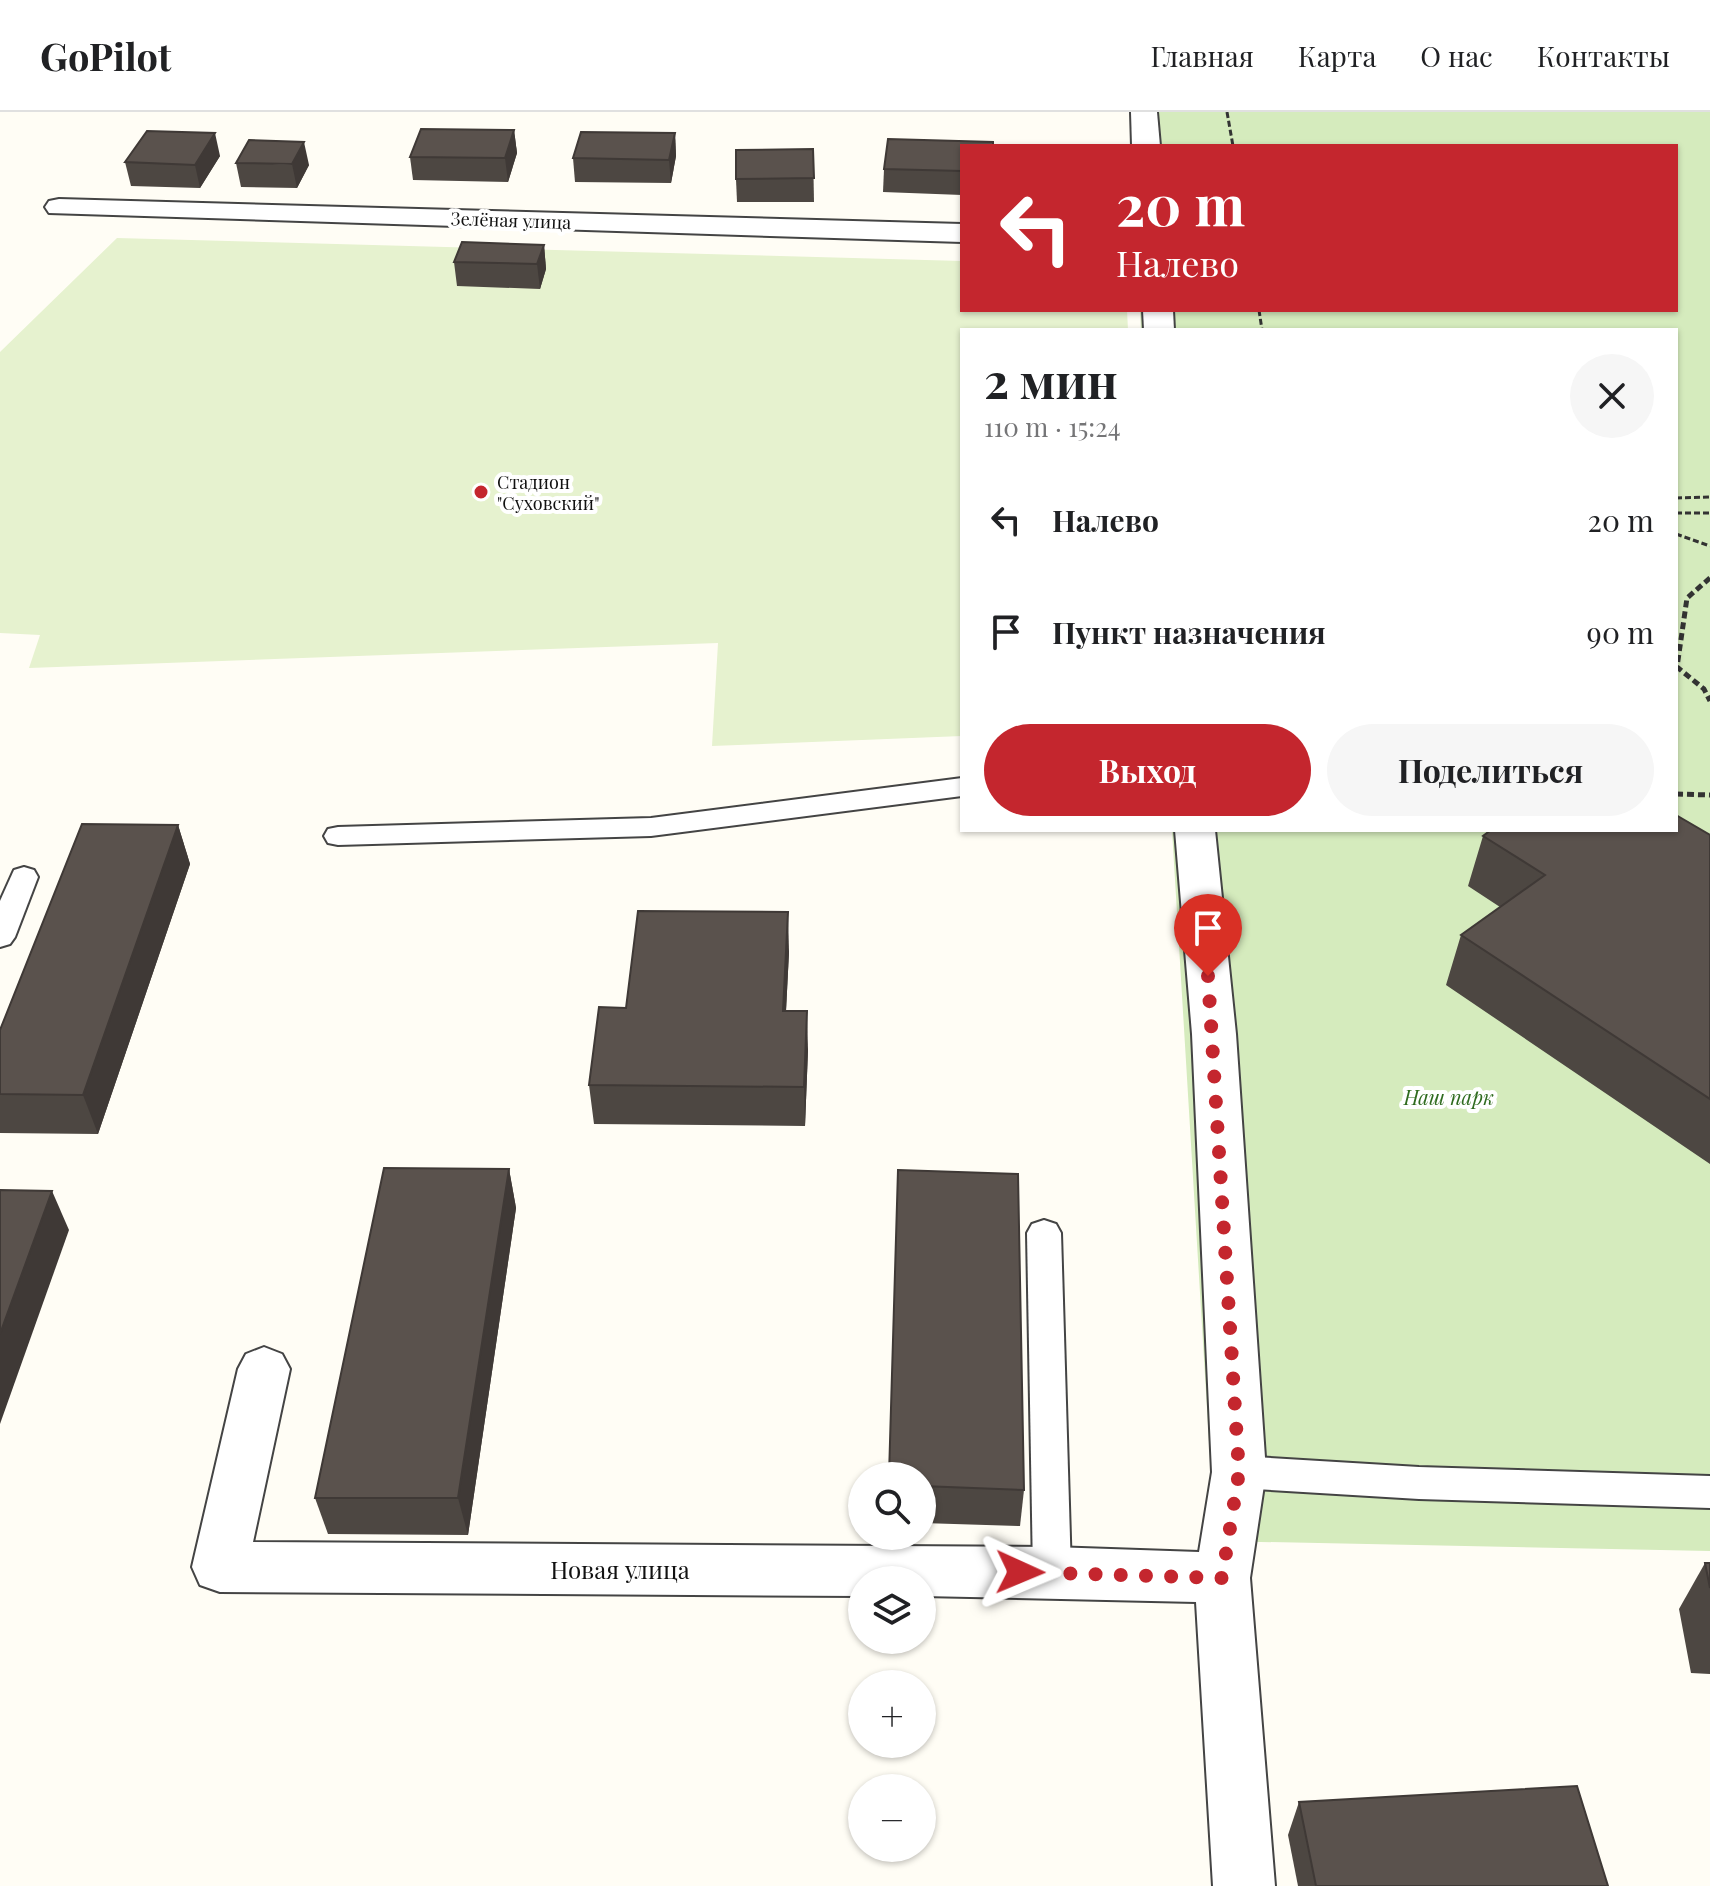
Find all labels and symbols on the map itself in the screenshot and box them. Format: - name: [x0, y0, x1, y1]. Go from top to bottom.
- street label: Зелёная улица: [450, 206, 572, 234]
- place label: Стадион "Суховский": [497, 470, 600, 515]
- marker: Стадион "Суховский": [472, 483, 490, 501]
- pin: [1174, 894, 1242, 976]
- park label: Наш парк: [1403, 1083, 1494, 1110]
- position arrow: [978, 1530, 1062, 1614]
- street label: Новая улица: [550, 1553, 690, 1585]

